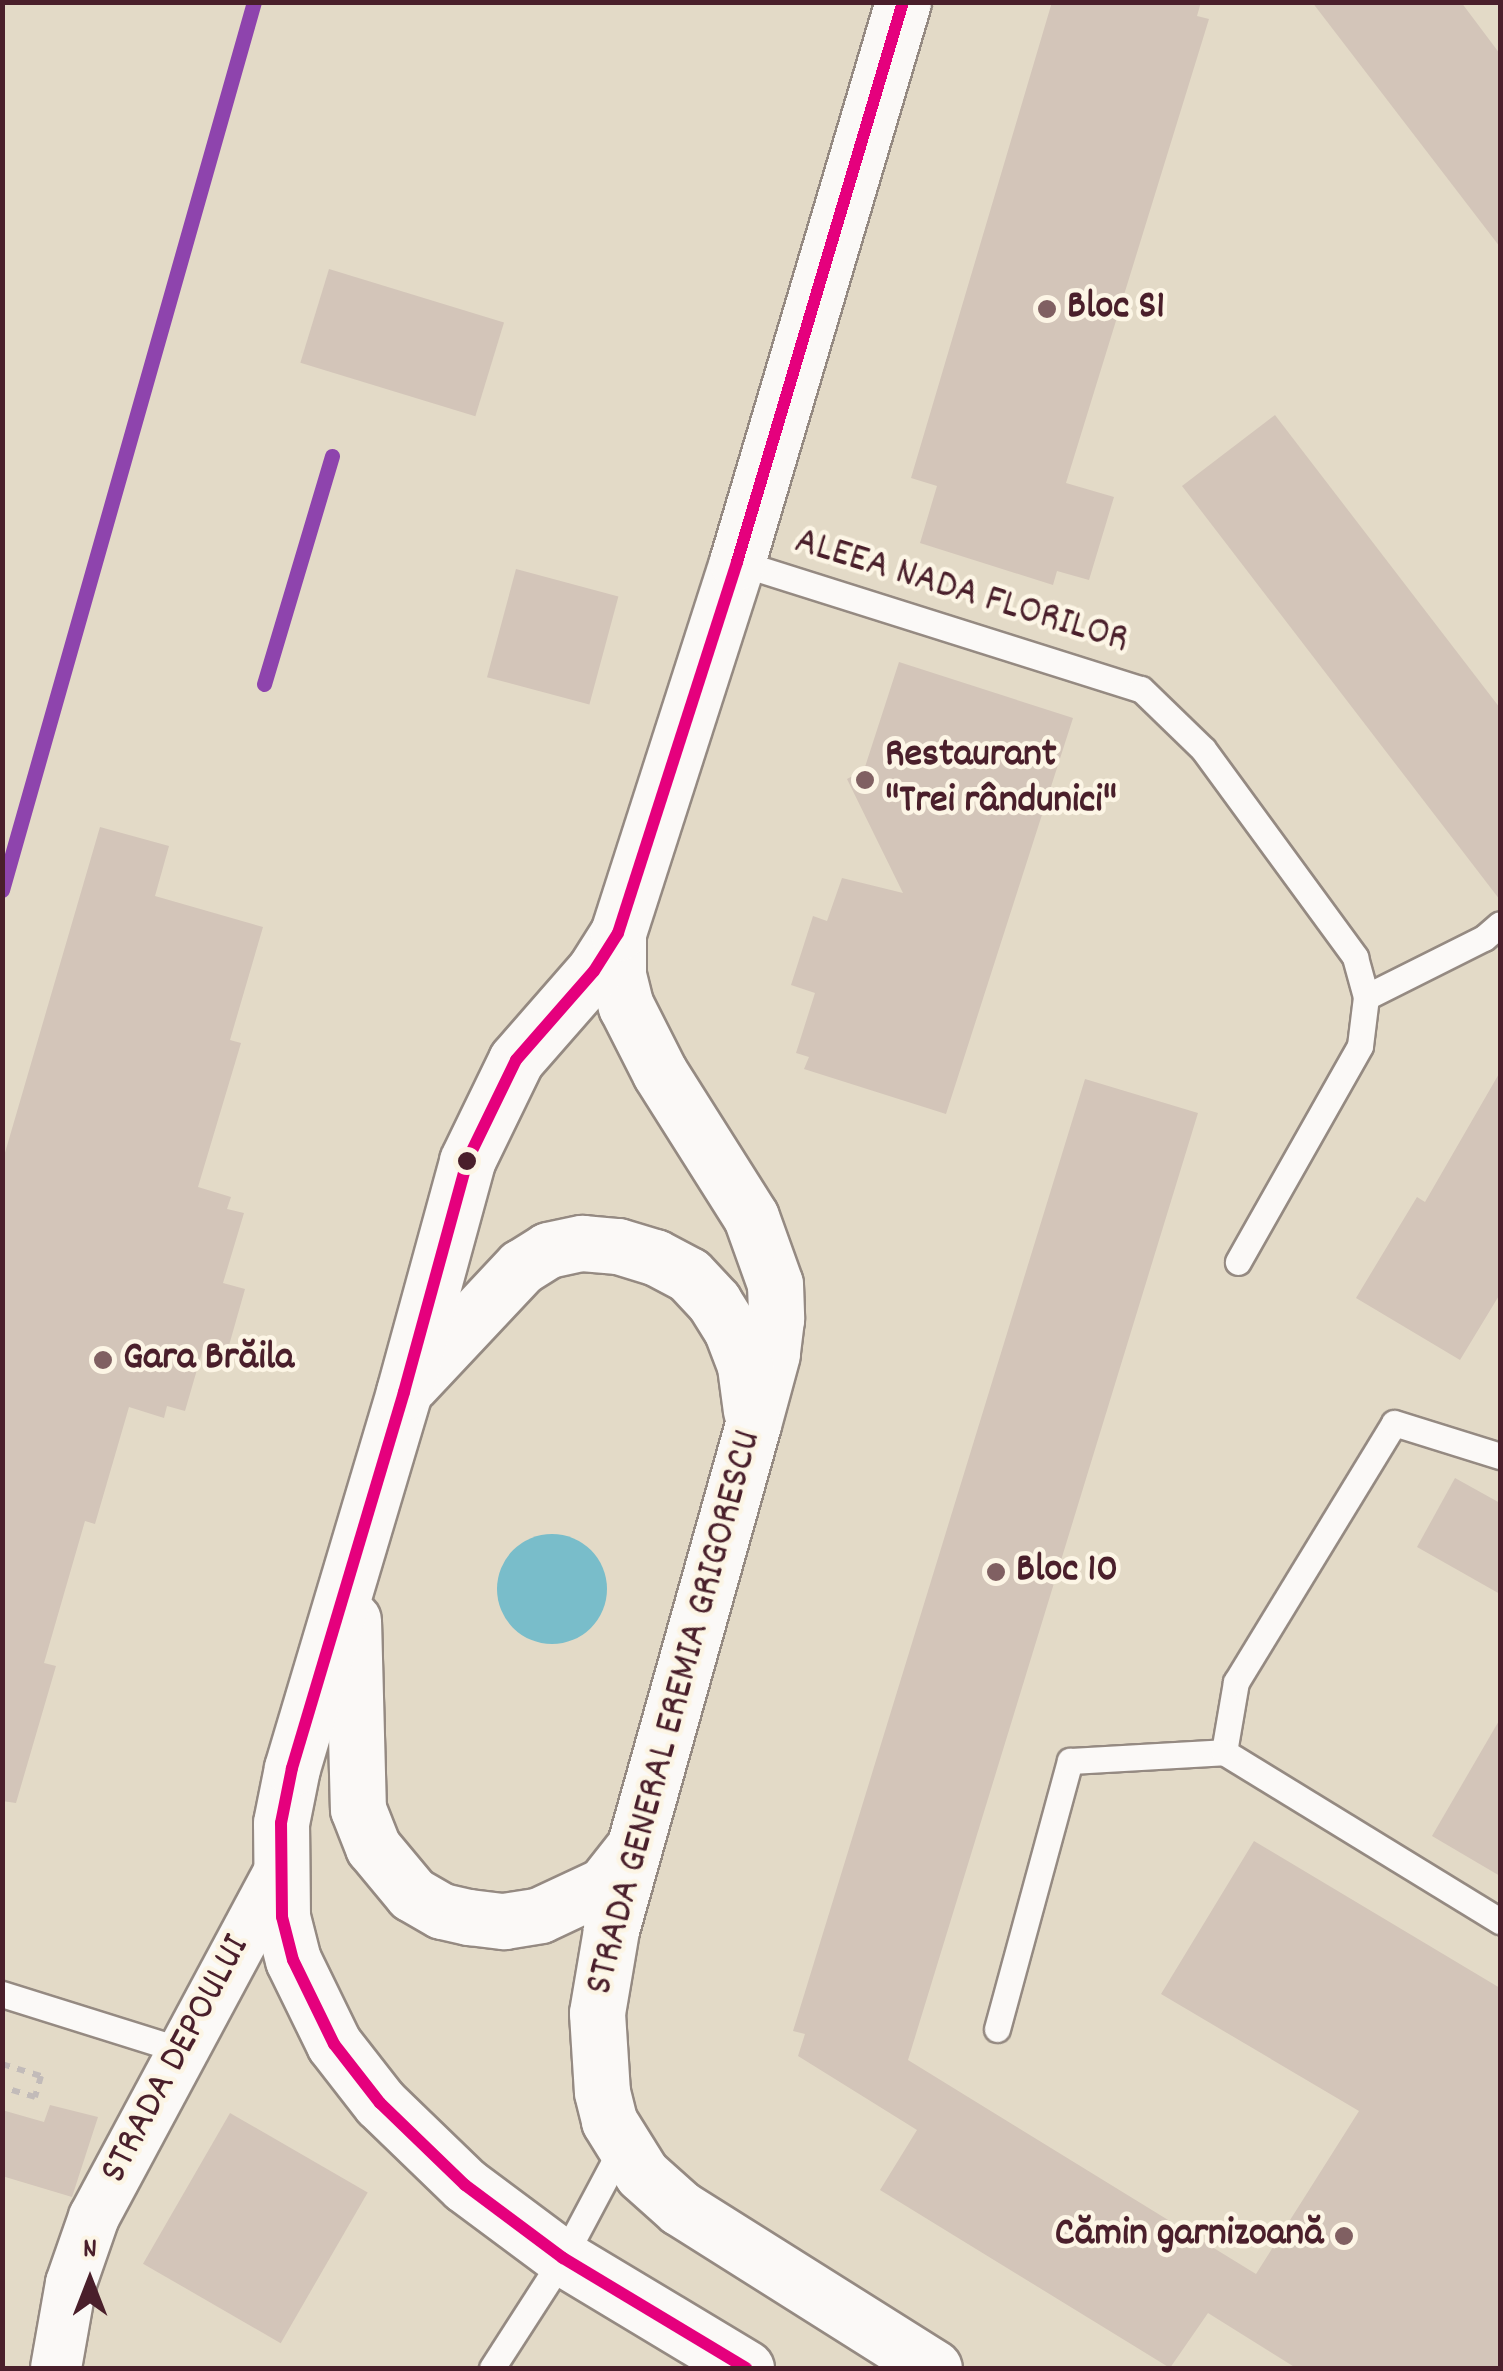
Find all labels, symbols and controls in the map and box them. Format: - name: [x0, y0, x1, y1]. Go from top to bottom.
- place label: Bloc S1: [1067, 285, 1165, 333]
- marker: Bloc S1: [1036, 298, 1058, 320]
- street label: ALEEA NADA FLORILOR: [788, 519, 1134, 667]
- place label: Restaurant "Trei rândunici": [885, 733, 1117, 827]
- marker: Restaurant "Trei rândunici": [854, 769, 876, 791]
- unlabelled marker: [457, 1151, 477, 1171]
- place label: Gara Brăila: [123, 1336, 294, 1384]
- marker: Gara Brăila: [92, 1349, 114, 1371]
- street label: STRADA GENERAL EREMIA GRIGORESCU: [578, 1426, 774, 2000]
- place label: Bloc 10: [1016, 1548, 1118, 1596]
- marker: Bloc 10: [985, 1561, 1007, 1583]
- street label: STRADA DEPOULUI: [92, 1928, 262, 2192]
- place label: Cămin garnizoană: [1055, 2212, 1324, 2260]
- marker: Cămin garnizoană: [1333, 2225, 1355, 2247]
- north arrow: [40, 2231, 140, 2331]
- text: N: [83, 2231, 97, 2271]

